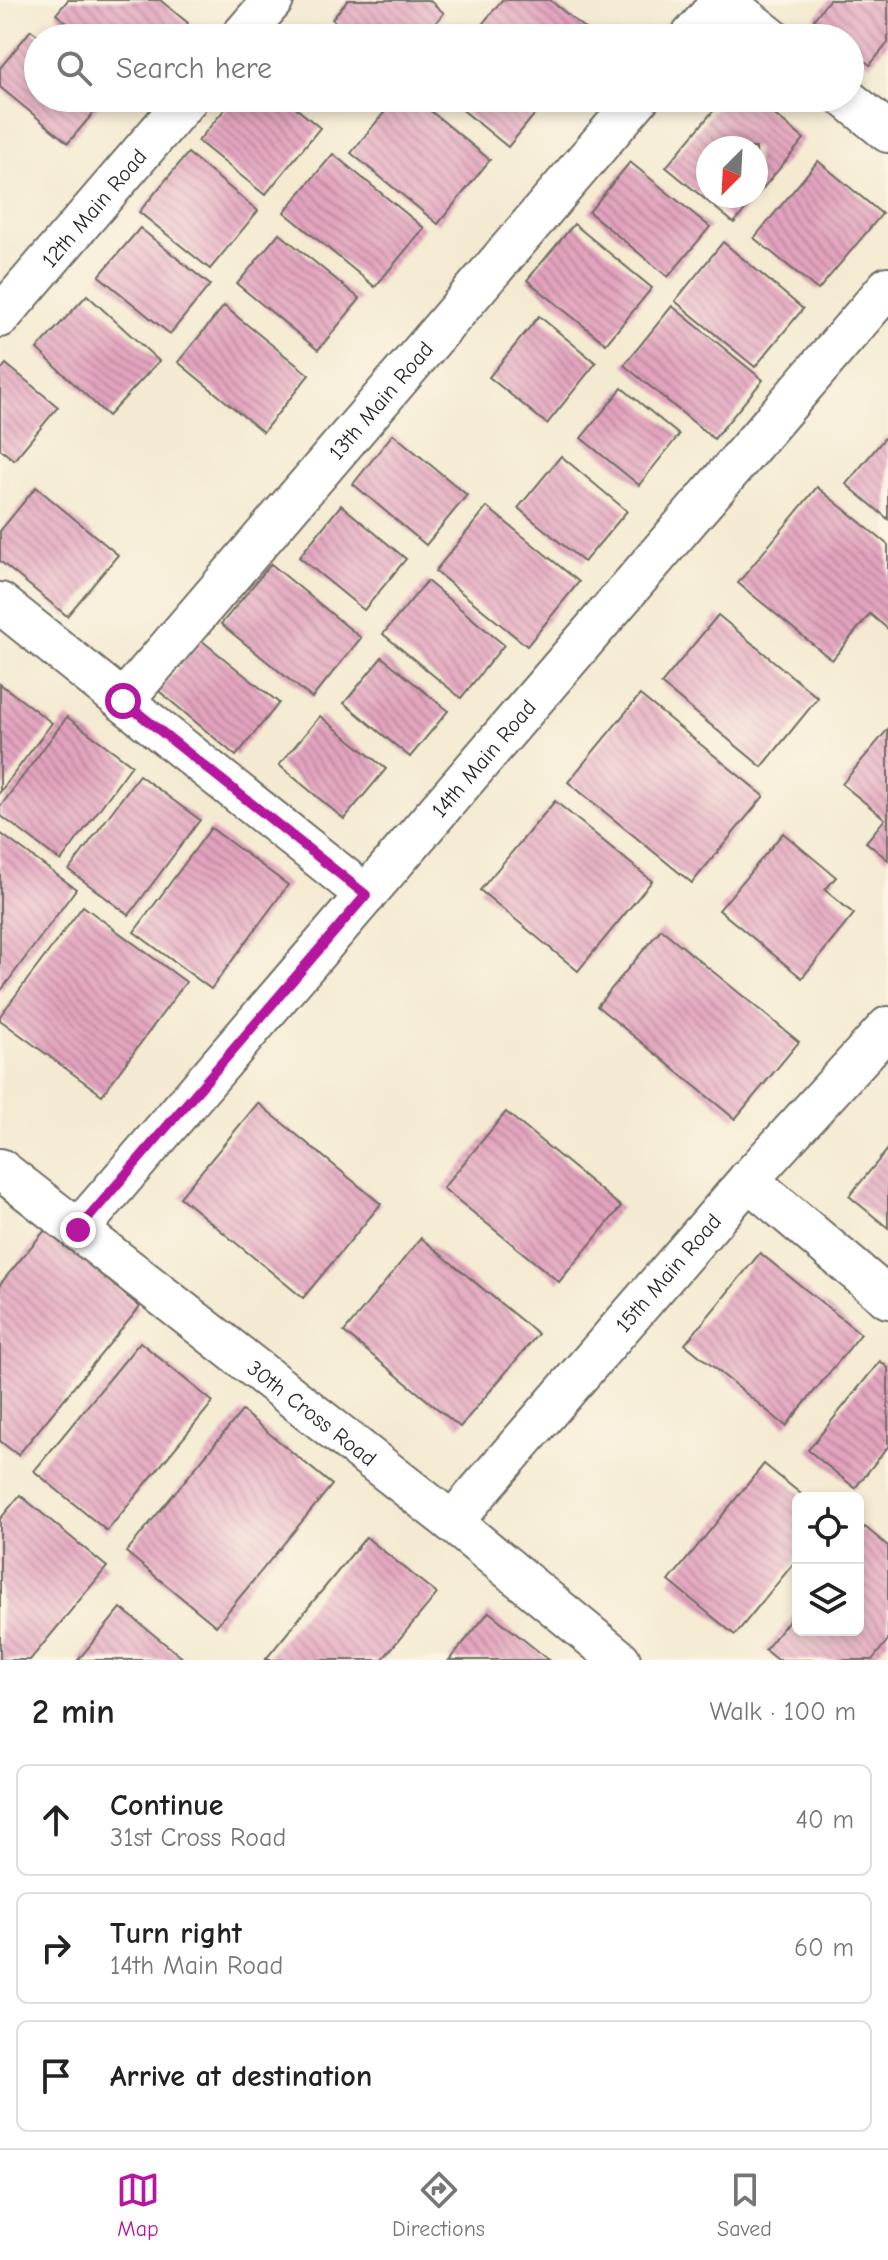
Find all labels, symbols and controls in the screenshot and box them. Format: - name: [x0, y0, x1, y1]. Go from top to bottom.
- search box: [24, 24, 864, 112]
- icon: search: [52, 46, 96, 90]
- text: Search here: [116, 51, 272, 86]
- north arrow: [696, 136, 768, 208]
- street label: 12th Main Road: [37, 144, 152, 273]
- street label: 13th Main Road: [324, 336, 439, 465]
- route start: [105, 683, 141, 719]
- street label: 14th Main Road: [426, 695, 542, 823]
- street label: 15th Main Road: [610, 1209, 727, 1338]
- route end: [60, 1212, 96, 1248]
- street label: 30th Cross Road: [242, 1355, 381, 1472]
- map controls: [792, 1492, 864, 1636]
- button: locate: [792, 1492, 864, 1564]
- button: layers: [792, 1564, 864, 1636]
- text: 2 min: [32, 1692, 115, 1732]
- text: Walk · 100 m: [709, 1697, 856, 1727]
- text: Continue: [110, 1788, 224, 1823]
- icon: ahead: [34, 1798, 78, 1842]
- text: 40 m: [795, 1805, 854, 1835]
- text: 31st Cross Road: [110, 1823, 286, 1853]
- text: Turn right: [110, 1916, 242, 1951]
- icon: right: [34, 1926, 78, 1970]
- text: 60 m: [794, 1933, 854, 1963]
- text: 14th Main Road: [110, 1951, 283, 1981]
- icon: arrive: [34, 2054, 78, 2098]
- text: Arrive at destination: [110, 2059, 372, 2094]
- tab: Map: [116, 2168, 160, 2242]
- tab: Directions: [392, 2168, 485, 2242]
- tab: Saved: [717, 2168, 772, 2242]

